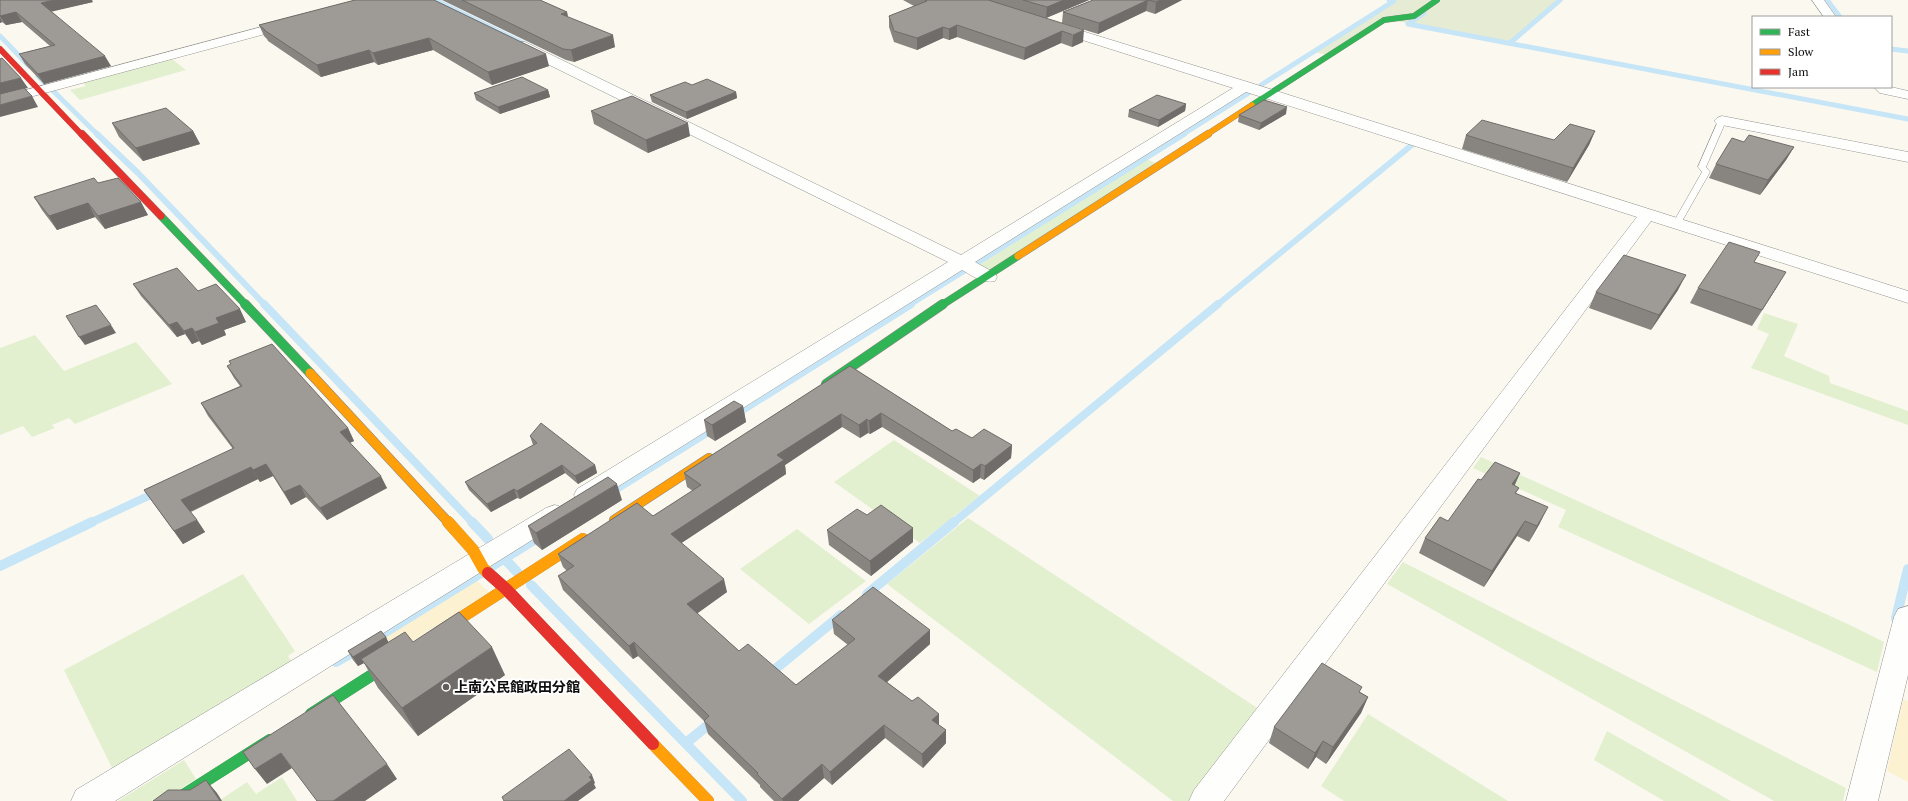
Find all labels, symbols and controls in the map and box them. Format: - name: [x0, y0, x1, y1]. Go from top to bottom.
- legend: [1752, 16, 1892, 88]
- text: Fast: [1788, 24, 1811, 39]
- text: Slow: [1788, 44, 1814, 59]
- text: Jam: [1788, 64, 1809, 79]
- place label: 上南公民館政田分館: [454, 677, 580, 696]
- marker: 上南公民館政田分館: [441, 682, 451, 692]

